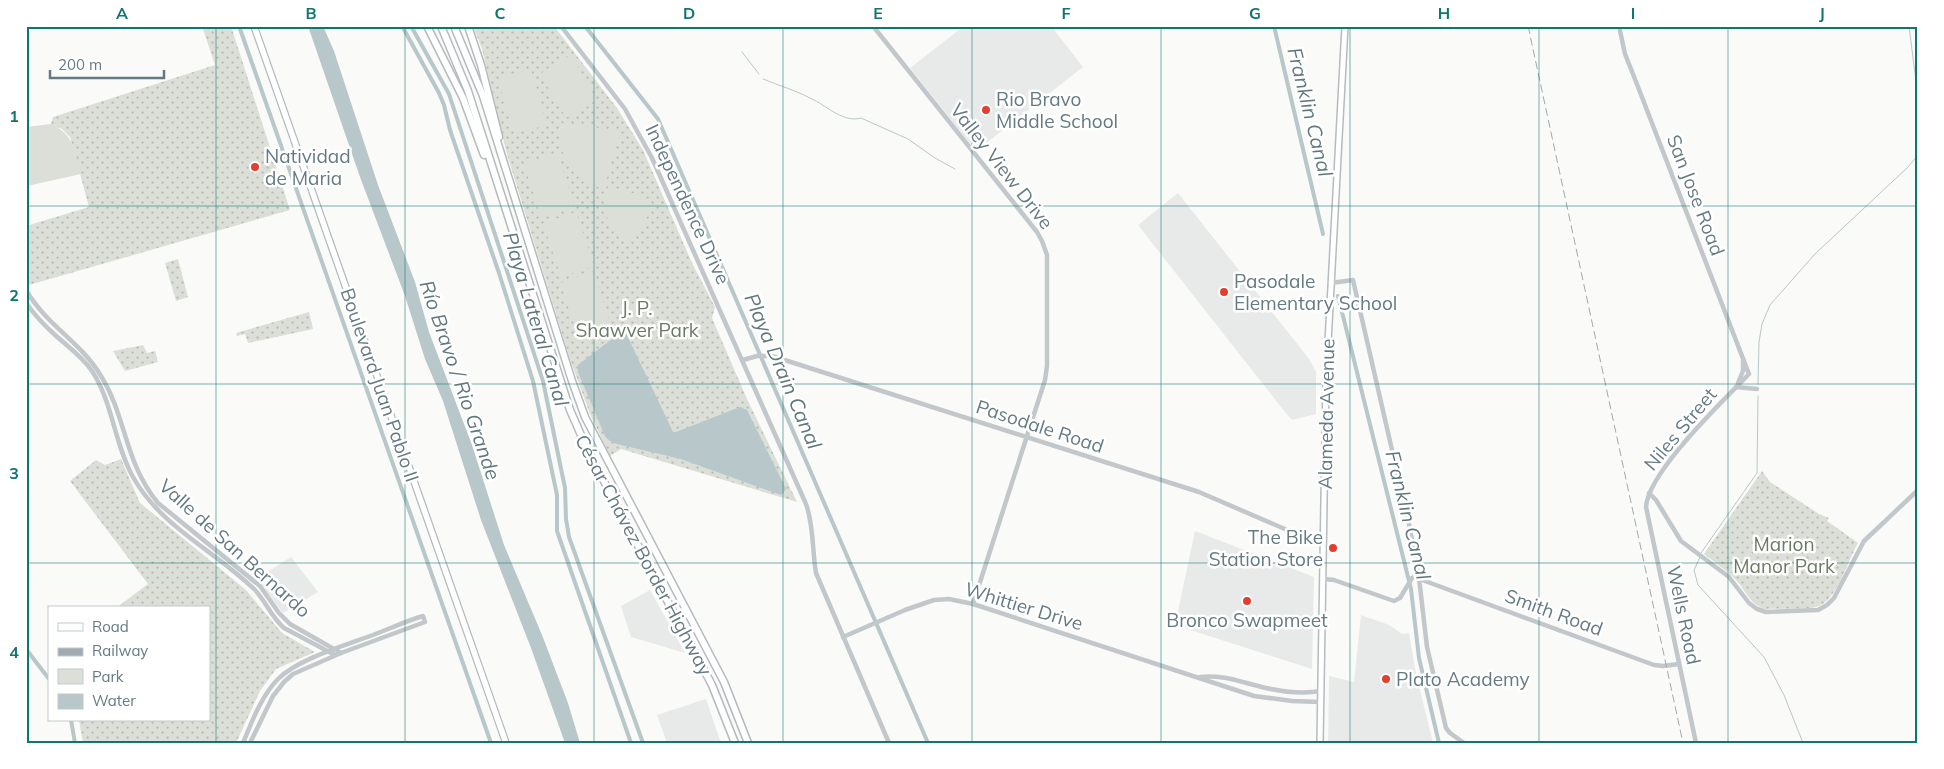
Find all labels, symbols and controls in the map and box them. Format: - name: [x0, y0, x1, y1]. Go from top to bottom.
- text: A: [116, 3, 128, 23]
- text: B: [305, 3, 317, 23]
- text: C: [495, 3, 506, 23]
- text: D: [683, 3, 695, 23]
- text: E: [873, 3, 883, 23]
- text: F: [1061, 3, 1071, 23]
- text: G: [1249, 3, 1261, 23]
- text: H: [1438, 3, 1450, 23]
- text: I: [1631, 3, 1635, 23]
- text: J: [1819, 3, 1825, 23]
- water label: Franklin Canal: [1282, 45, 1339, 179]
- scale bar: [50, 48, 164, 80]
- text: 200 m: [58, 55, 102, 74]
- place label: Rio Bravo Middle School: [996, 87, 1118, 133]
- street label: Valley View Drive: [945, 98, 1059, 234]
- marker: Rio Bravo Middle School: [980, 104, 992, 116]
- text: 1: [9, 106, 19, 126]
- street label: Independence Drive: [640, 120, 736, 288]
- street label: San Jose Road: [1662, 131, 1730, 259]
- place label: Natividad de Maria: [265, 144, 351, 190]
- marker: Natividad de Maria: [249, 161, 261, 173]
- water label: Playa Lateral Canal: [498, 229, 575, 409]
- place label: Pasodale Elementary School: [1234, 269, 1397, 315]
- water label: Río Bravo / Rio Grande: [415, 277, 506, 483]
- text: 2: [9, 285, 19, 305]
- street label: Boulevard Juan Pablo II: [336, 285, 424, 485]
- marker: Pasodale Elementary School: [1218, 286, 1230, 298]
- water label: Playa Drain Canal: [739, 289, 828, 453]
- park label: J. P. Shawver Park: [575, 296, 699, 342]
- street label: Alameda Avenue: [1313, 338, 1339, 490]
- street label: Niles Street: [1639, 383, 1722, 475]
- street label: Pasodale Road: [973, 394, 1107, 458]
- street label: César Chávez Border Highway: [570, 430, 718, 680]
- water label: Franklin Canal: [1380, 448, 1437, 582]
- text: 3: [9, 463, 19, 483]
- street label: Valle de San Bernardo: [154, 474, 316, 622]
- place label: The Bike Station Store: [1209, 525, 1323, 571]
- park label: Marion Manor Park: [1733, 532, 1835, 578]
- marker: The Bike Station Store: [1327, 542, 1339, 554]
- street label: Wells Road: [1662, 563, 1706, 667]
- street label: Whittier Drive: [962, 577, 1086, 635]
- street label: Smith Road: [1502, 583, 1606, 641]
- marker: Bronco Swapmeet: [1241, 595, 1253, 607]
- legend: [48, 606, 210, 722]
- place label: Bronco Swapmeet: [1166, 608, 1328, 632]
- text: Road: [92, 617, 129, 636]
- text: Railway: [92, 641, 148, 660]
- text: 4: [9, 642, 19, 662]
- text: Park: [92, 667, 124, 686]
- place label: Plato Academy: [1396, 667, 1530, 691]
- marker: Plato Academy: [1380, 673, 1392, 685]
- text: Water: [92, 691, 136, 710]

